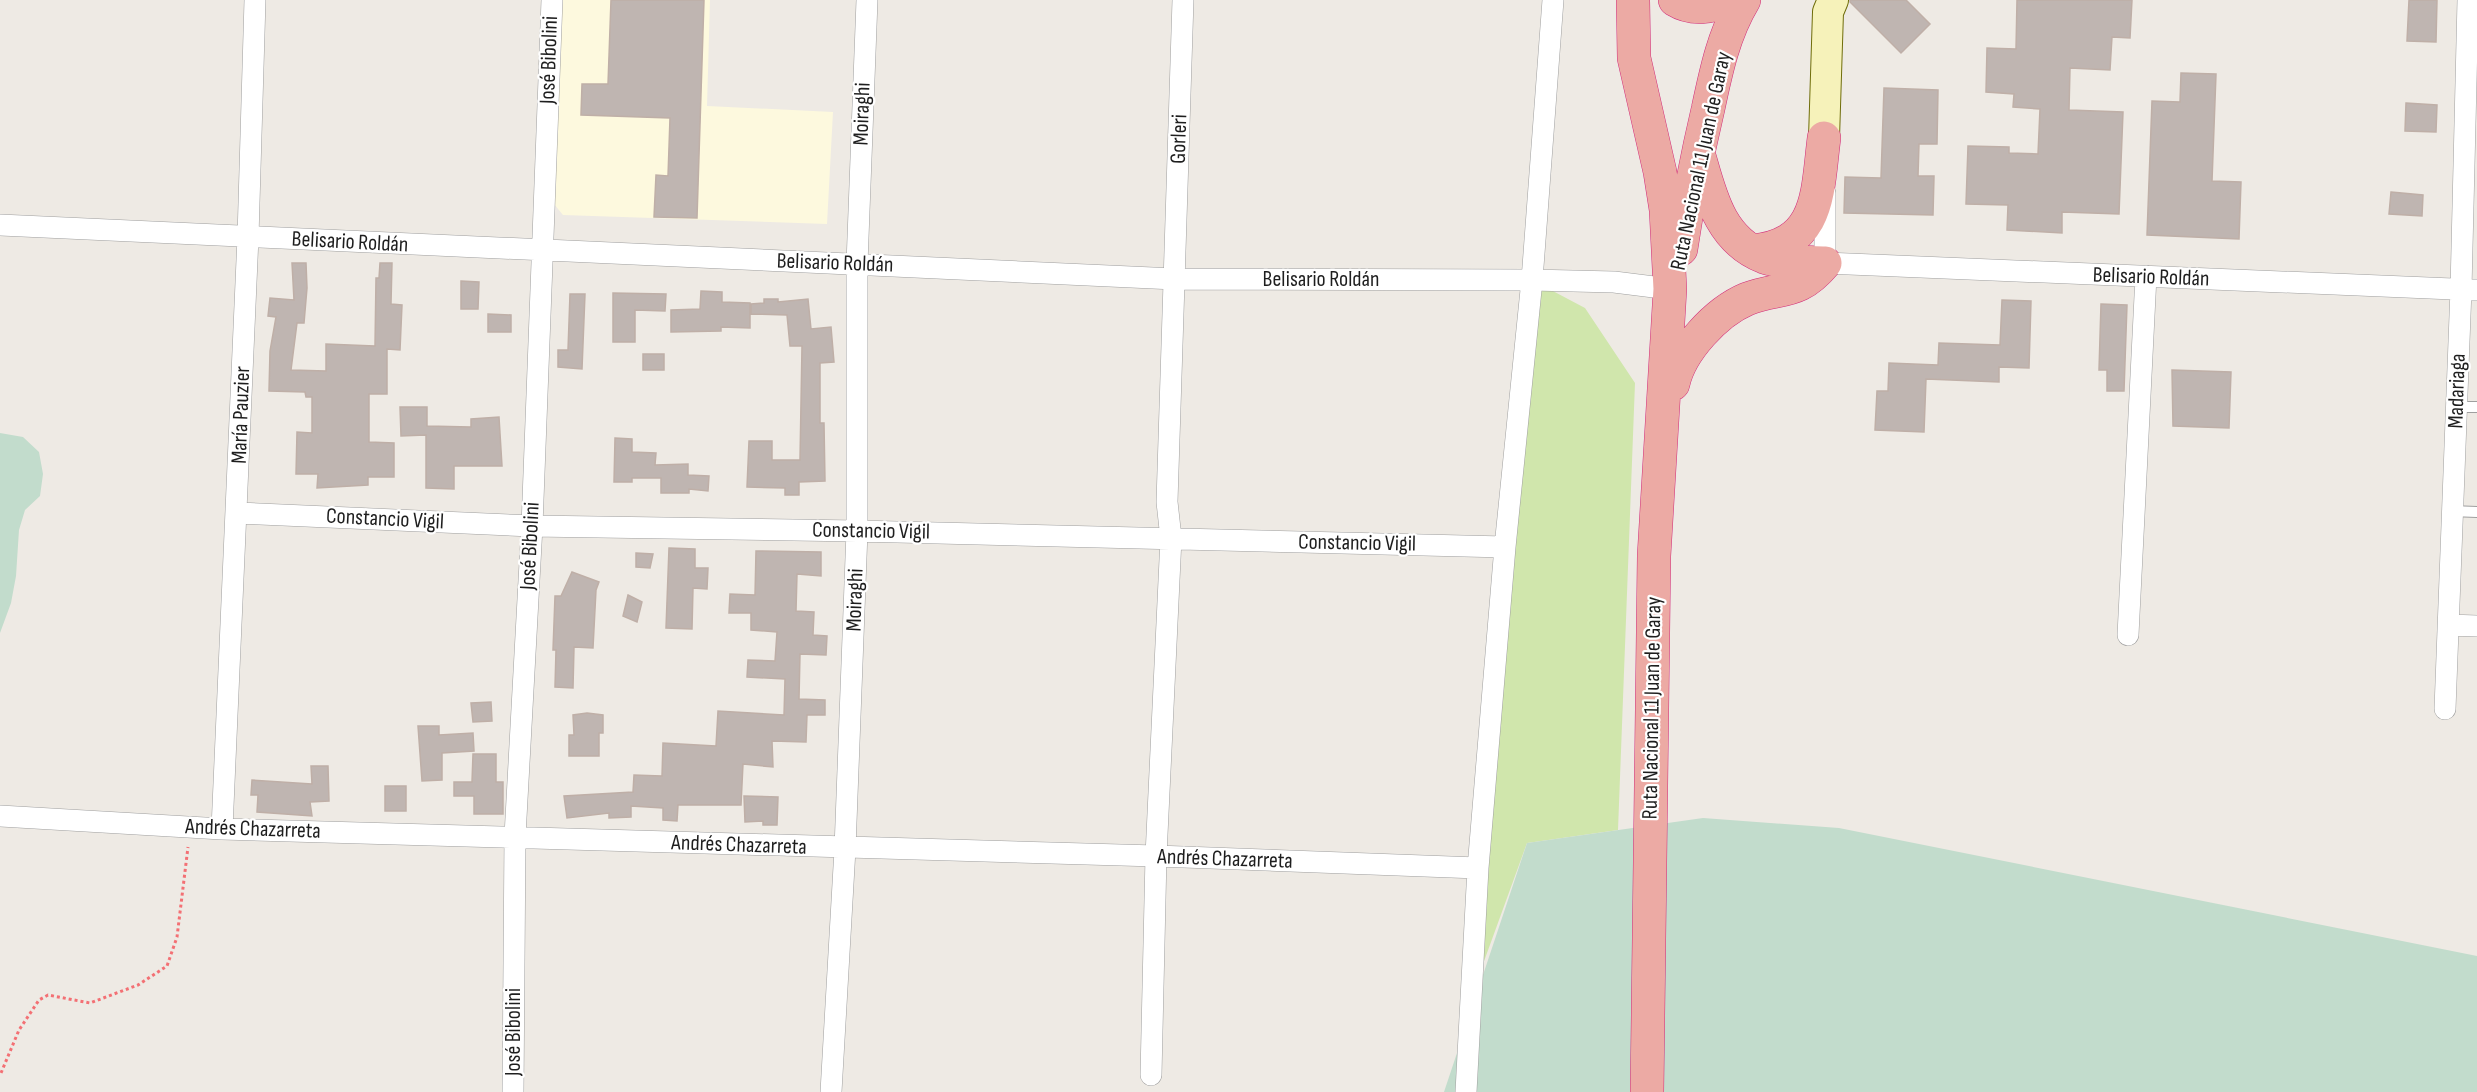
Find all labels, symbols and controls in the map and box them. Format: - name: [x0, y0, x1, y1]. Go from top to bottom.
- street label: José Bibolini: [534, 15, 564, 106]
- street label: Ruta Nacional 11 Juan de Garay: [1665, 49, 1737, 273]
- street label: Moiraghi: [847, 82, 877, 146]
- street label: Gorleri: [1165, 114, 1193, 164]
- street label: Belisario Roldán: [291, 225, 409, 259]
- street label: Belisario Roldán: [776, 247, 894, 279]
- street label: Belisario Roldán: [2092, 261, 2210, 293]
- street label: Belisario Roldán: [1263, 266, 1379, 293]
- street label: Madariaga: [2442, 353, 2472, 429]
- street label: María Pauzier: [226, 366, 256, 464]
- street label: José Bibolini: [514, 501, 546, 592]
- street label: Constancio Vigil: [325, 502, 445, 536]
- street label: Constancio Vigil: [812, 516, 930, 546]
- street label: Constancio Vigil: [1298, 528, 1416, 558]
- street label: Moiraghi: [840, 568, 870, 632]
- street label: Ruta Nacional 11 Juan de Garay: [1637, 596, 1667, 820]
- street label: Andrés Chazarreta: [184, 813, 321, 845]
- street label: Andrés Chazarreta: [670, 829, 807, 861]
- street label: Andrés Chazarreta: [1156, 843, 1293, 875]
- street label: José Bibolini: [500, 988, 527, 1077]

